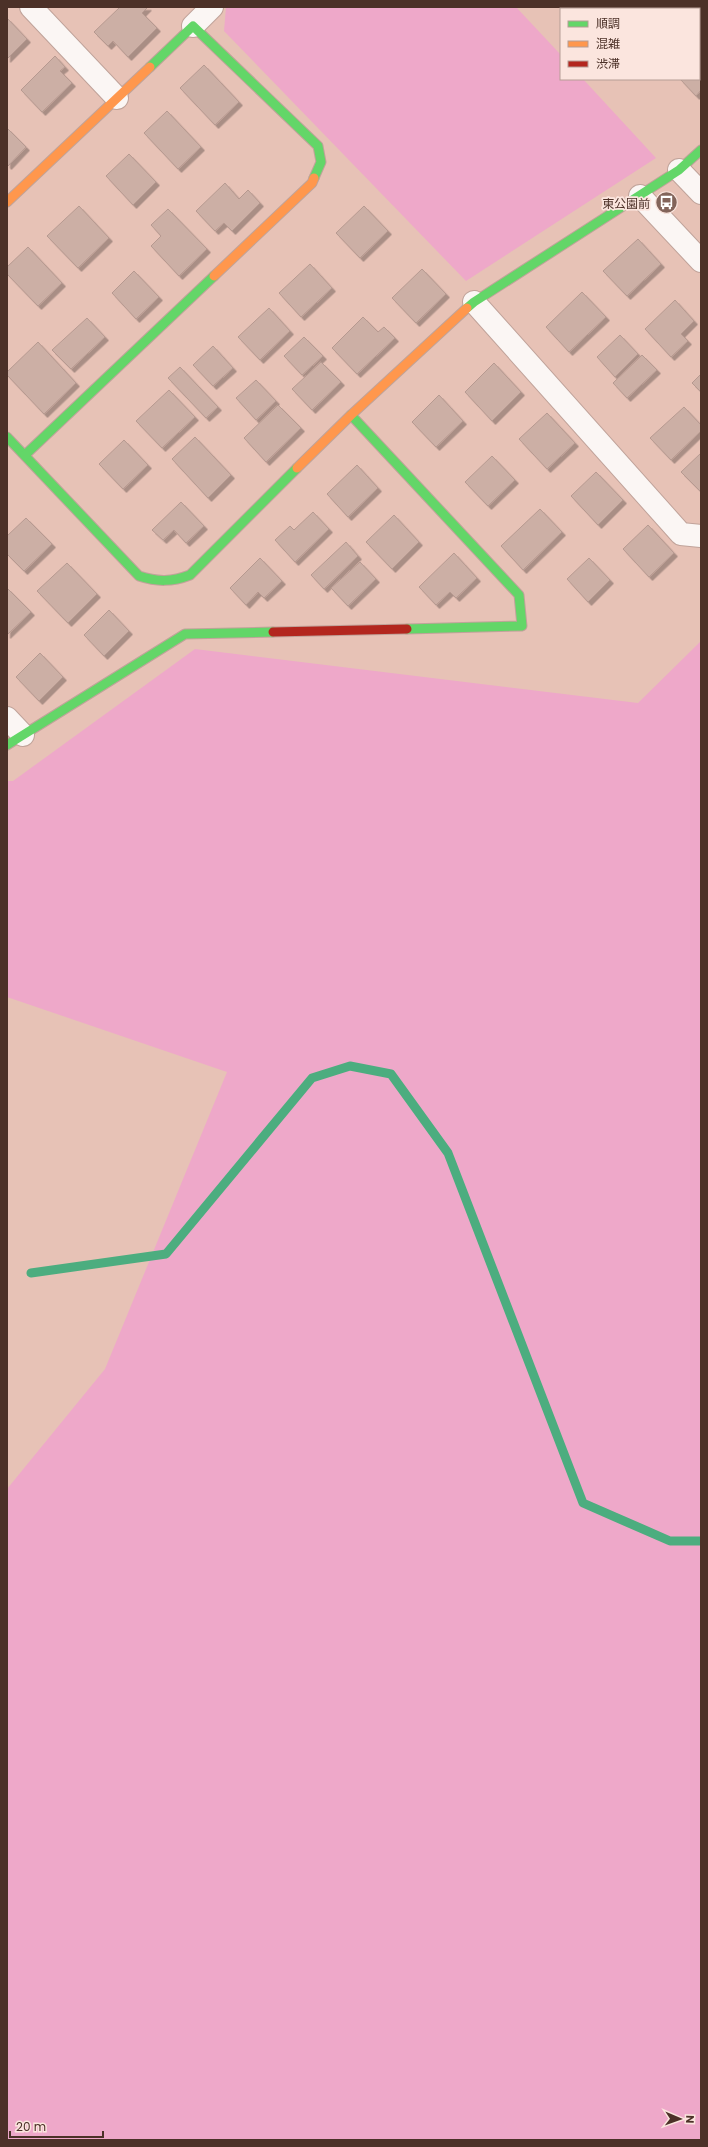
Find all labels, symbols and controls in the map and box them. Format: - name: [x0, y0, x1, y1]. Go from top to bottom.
- legend: [560, 8, 700, 80]
- text: 順調: [596, 15, 620, 32]
- text: 混雑: [596, 35, 620, 52]
- text: 渋滞: [596, 55, 620, 72]
- bus stop icon: 東公園前: [653, 190, 679, 216]
- place label: 東公園前: [602, 195, 650, 212]
- north arrow: [660, 2099, 700, 2139]
- scale bar: [10, 2113, 103, 2139]
- text: N: [682, 2115, 698, 2124]
- text: 20 m: [16, 2118, 46, 2135]

